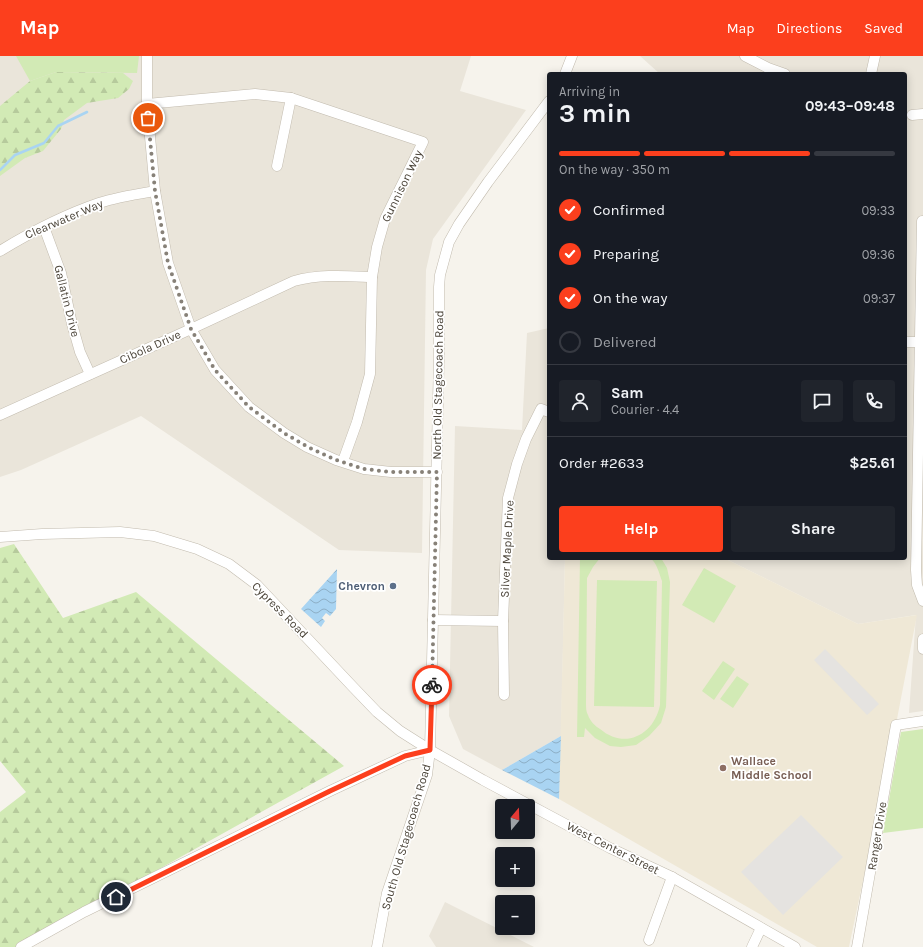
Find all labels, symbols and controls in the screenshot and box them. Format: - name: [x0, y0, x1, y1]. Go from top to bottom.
- text: Map: [20, 17, 59, 39]
- text: Map: [727, 20, 755, 37]
- text: Directions: [777, 20, 842, 37]
- text: Saved: [864, 20, 903, 37]
- text: Arriving in: [559, 84, 620, 99]
- text: 09:43–09:48: [805, 97, 895, 115]
- text: 3 min: [559, 98, 631, 129]
- pin: [131, 101, 165, 135]
- icon: bag: [137, 107, 159, 129]
- street label: Gunnison Way: [378, 147, 426, 224]
- text: On the way · 350 m: [559, 162, 670, 177]
- street label: Clearwater Way: [23, 196, 106, 242]
- icon: check: [559, 199, 581, 221]
- text: Confirmed: [593, 201, 665, 219]
- text: 09:33: [861, 203, 895, 218]
- icon: check: [559, 243, 581, 265]
- text: Preparing: [593, 245, 659, 263]
- text: 09:36: [862, 247, 895, 262]
- street label: Gallatin Drive: [51, 263, 83, 339]
- icon: check: [559, 287, 581, 309]
- text: On the way: [593, 289, 667, 307]
- text: 09:37: [863, 291, 895, 306]
- street label: North Old Stagecoach Road: [430, 310, 446, 460]
- street label: Cibola Drive: [117, 327, 183, 367]
- text: Delivered: [593, 333, 657, 351]
- button: person: [559, 380, 601, 422]
- button: chat: [801, 380, 843, 422]
- button: phone: [853, 380, 895, 422]
- text: Sam: [611, 384, 644, 402]
- text: Courier · 4.4: [611, 402, 679, 417]
- text: Order #2633: [559, 454, 644, 472]
- text: $25.61: [849, 454, 895, 472]
- street label: Silver Maple Drive: [497, 500, 517, 598]
- button: Help: [559, 506, 723, 552]
- button: Share: [731, 506, 895, 552]
- street label: Cypress Road: [249, 579, 311, 641]
- place label: Chevron: [338, 579, 385, 593]
- marker: Chevron: [388, 581, 398, 591]
- courier: [412, 665, 452, 705]
- icon: bike: [421, 674, 443, 696]
- place label: Wallace Middle School: [731, 754, 812, 782]
- street label: South Old Stagecoach Road: [378, 762, 434, 912]
- marker: Wallace Middle School: [718, 763, 728, 773]
- north arrow: [495, 799, 535, 839]
- map controls: [495, 799, 535, 935]
- street label: Ranger Drive: [865, 801, 889, 871]
- street label: West Center Street: [564, 819, 662, 878]
- button: +: [495, 847, 535, 887]
- pin: [99, 880, 133, 914]
- icon: home: [105, 886, 127, 908]
- button: −: [495, 895, 535, 935]

